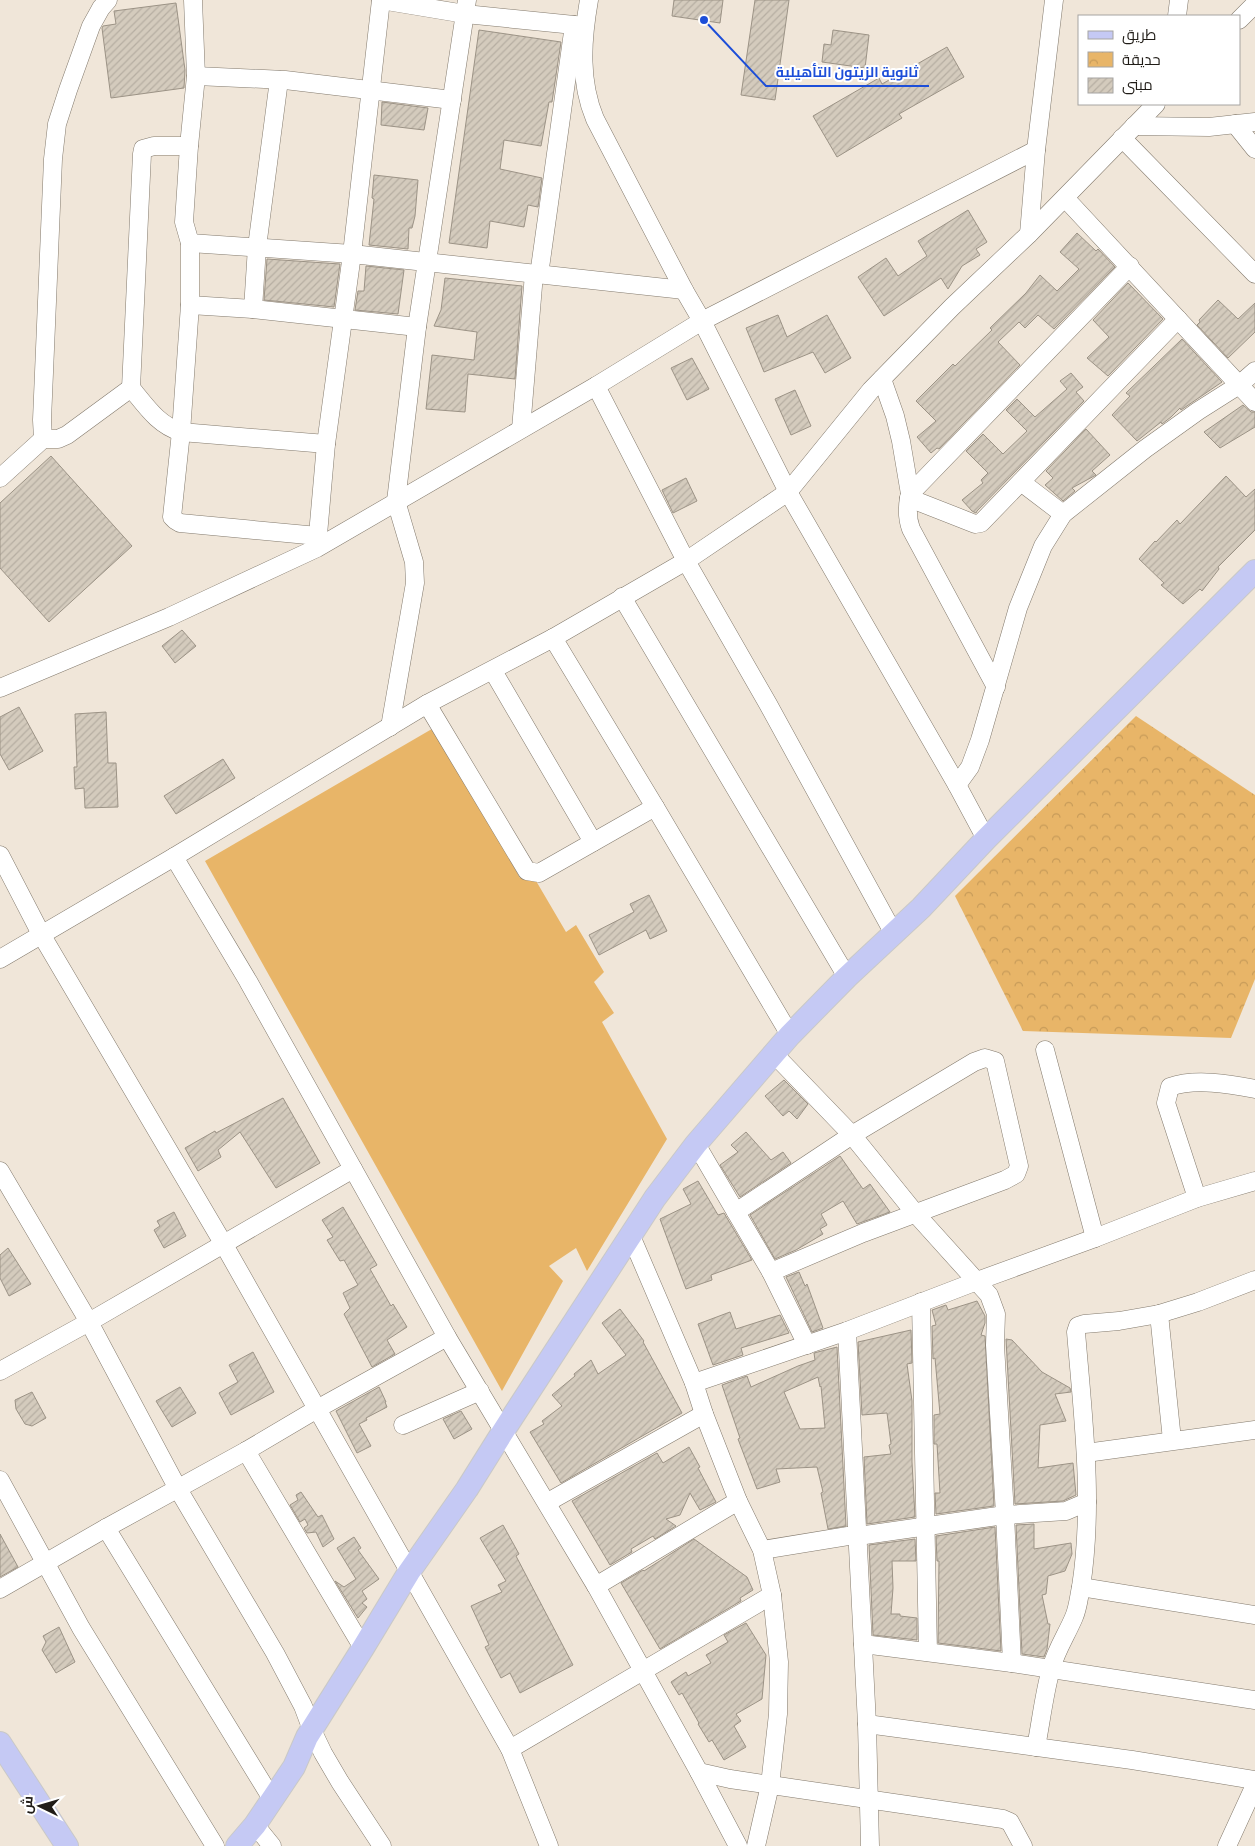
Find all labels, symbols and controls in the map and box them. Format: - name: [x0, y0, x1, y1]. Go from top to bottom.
- legend: [1078, 15, 1240, 105]
- text: طريق: [1122, 25, 1156, 45]
- text: حديقة: [1122, 50, 1161, 69]
- callout: ثانوية الزيتون التأهيلية: [766, 57, 929, 86]
- text: ثانوية الزيتون التأهيلية: [776, 63, 919, 81]
- text: مبنى: [1122, 75, 1153, 95]
- north arrow: [15, 1781, 65, 1831]
- text: ش: [17, 1795, 37, 1815]

